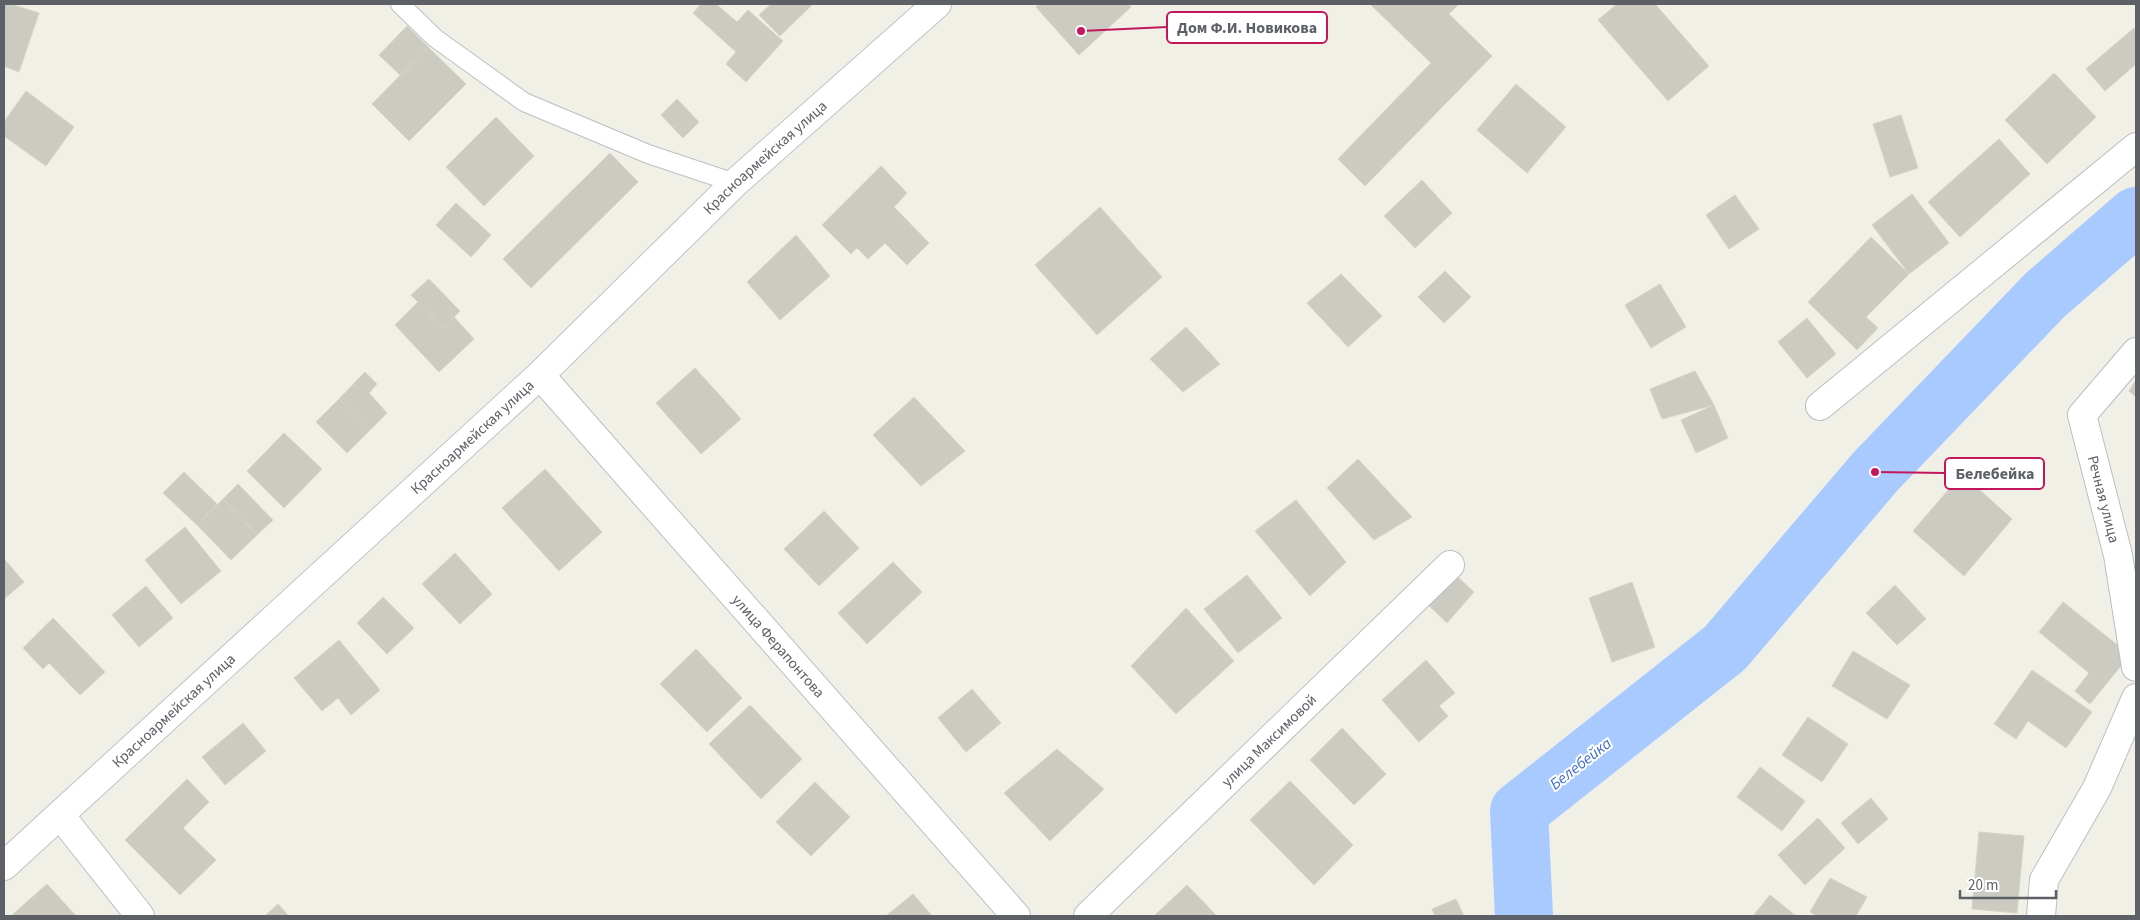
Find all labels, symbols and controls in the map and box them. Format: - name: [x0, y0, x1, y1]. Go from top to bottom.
- callout: Дом Ф.И. Новикова: [1167, 12, 1327, 43]
- text: Дом Ф.И. Новикова: [1177, 17, 1317, 39]
- street label: Красноармейская улица: [699, 96, 832, 220]
- street label: Красноармейская улица: [406, 375, 539, 499]
- street label: Речная улица: [2082, 454, 2124, 545]
- callout: Белебейка: [1945, 458, 2044, 489]
- text: Белебейка: [1956, 463, 2034, 485]
- street label: улица Ферапонтова: [727, 590, 829, 703]
- street label: Красноармейская улица: [108, 649, 240, 773]
- street label: улица Максимовой: [1217, 690, 1322, 792]
- water label: Белебейка: [1545, 732, 1616, 795]
- scale bar: [1960, 868, 2056, 900]
- text: 20 m: [1968, 875, 1998, 896]

